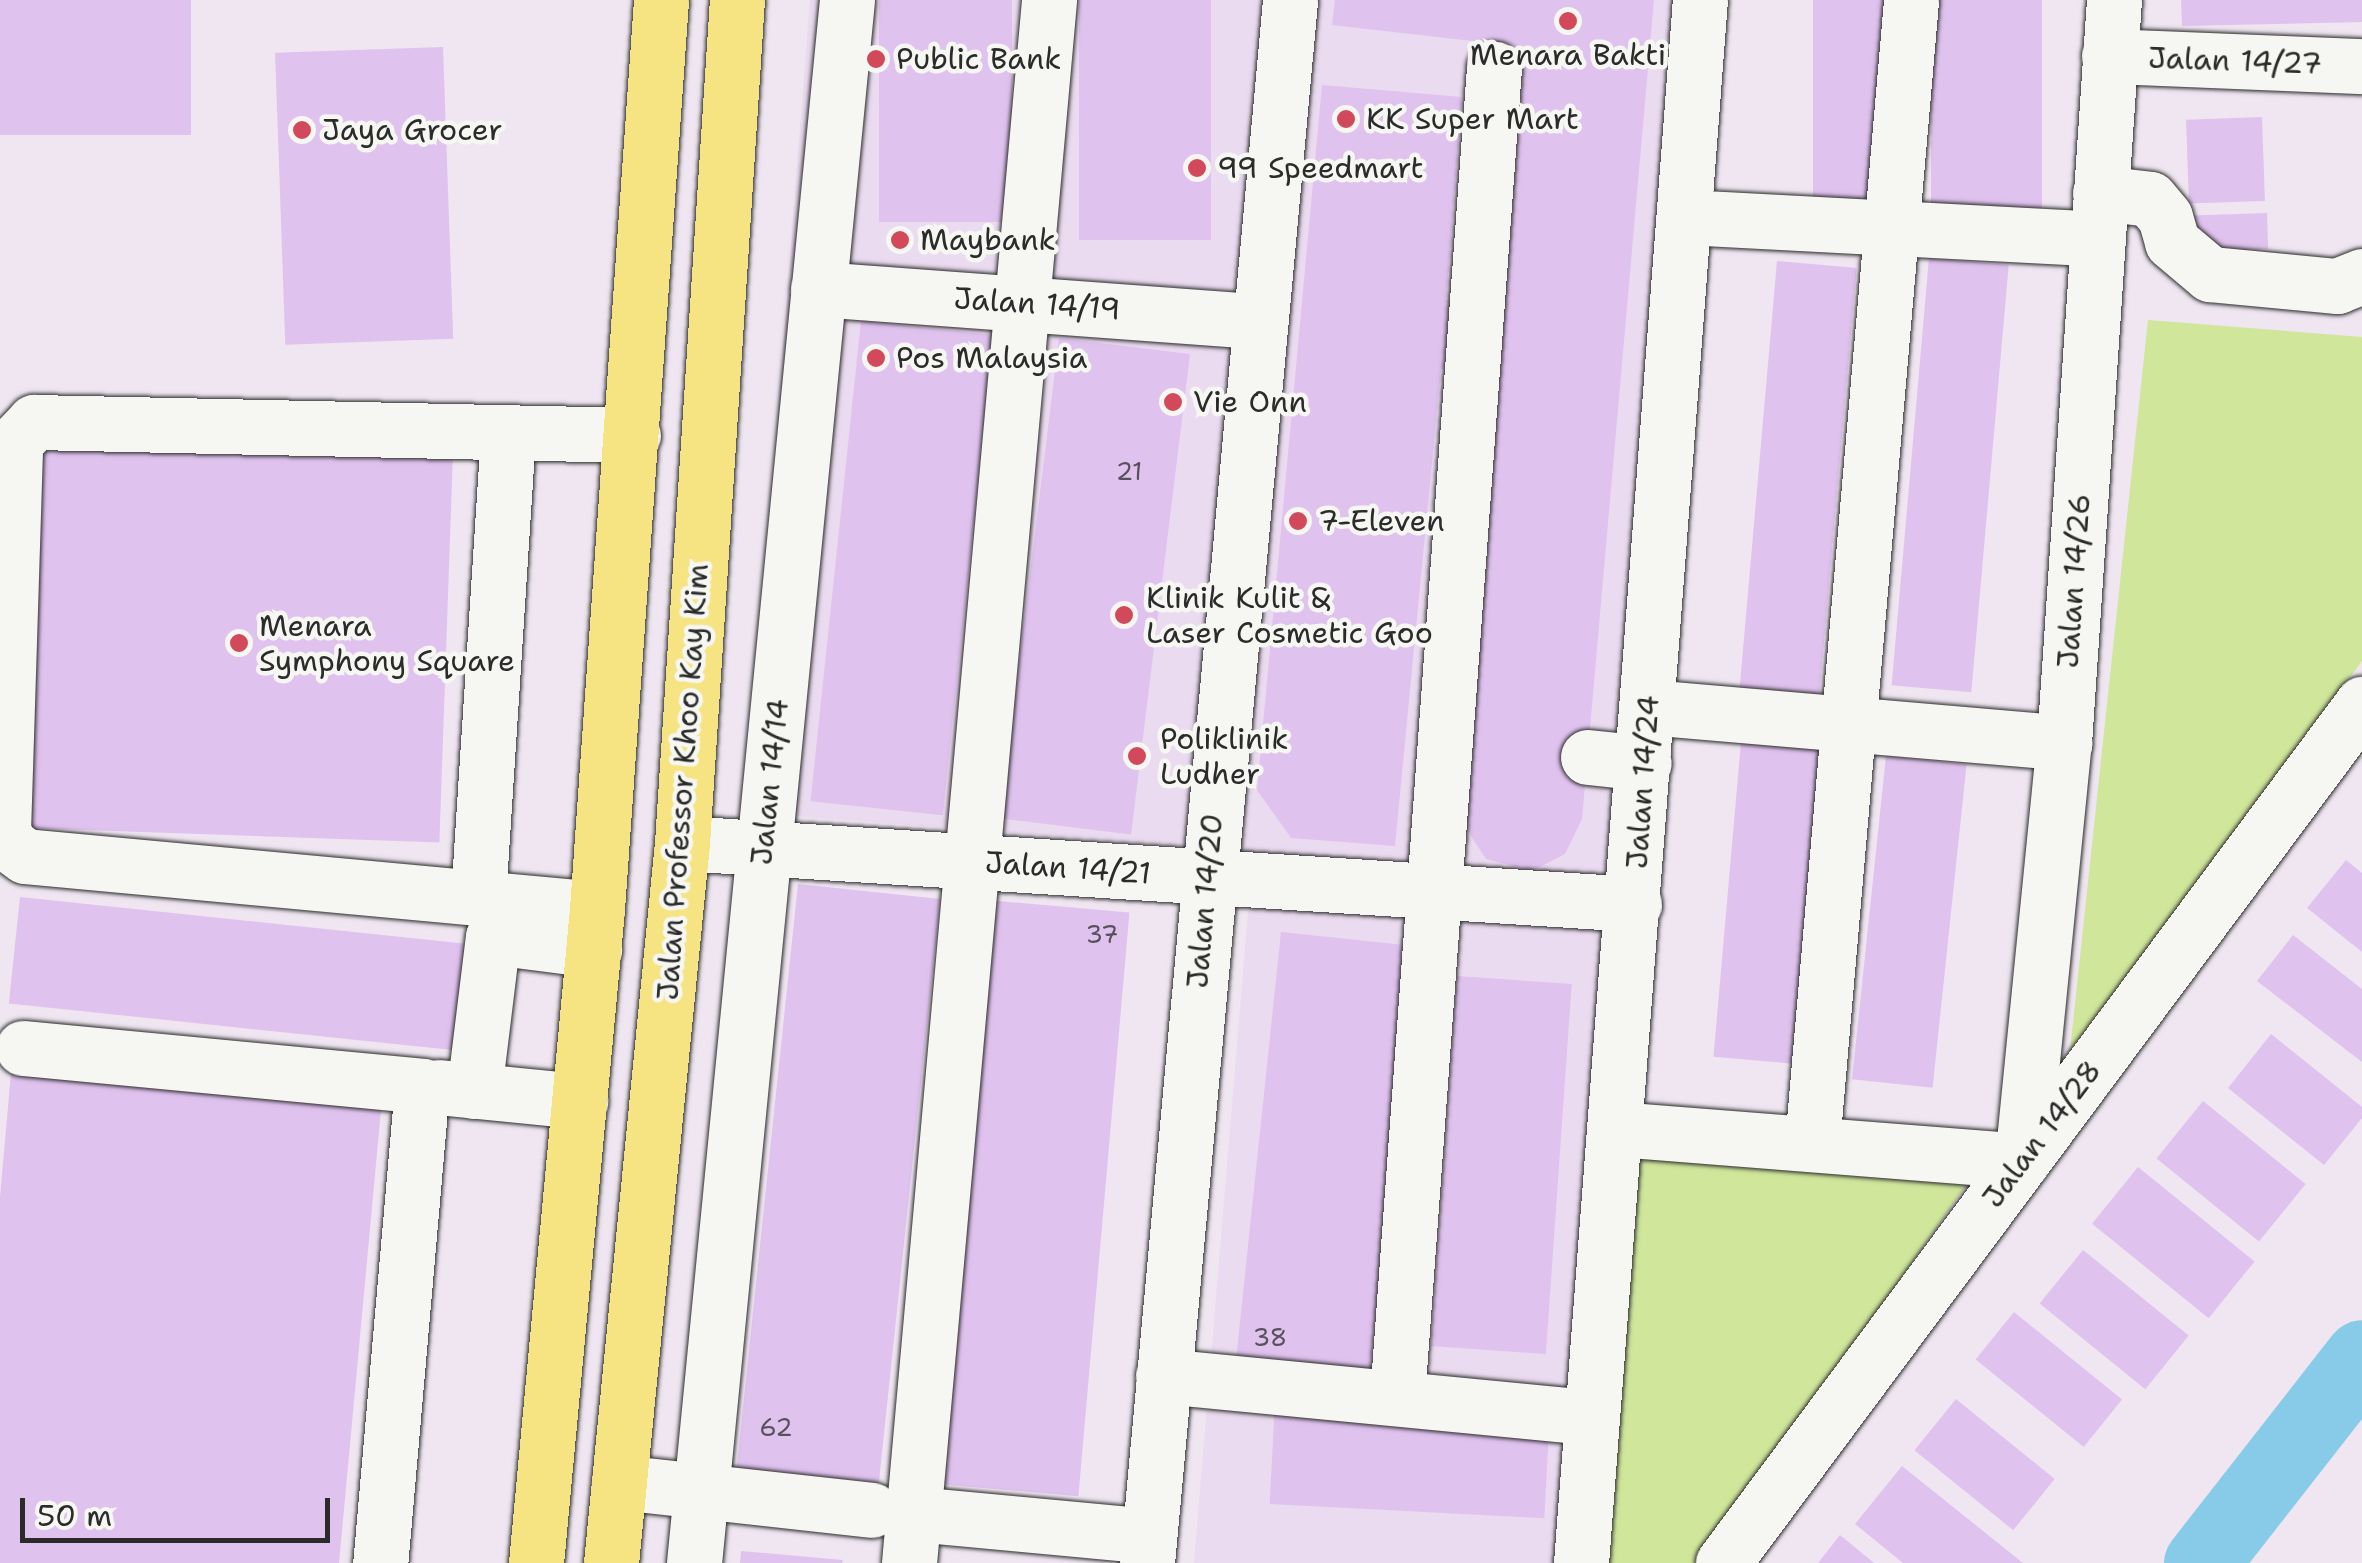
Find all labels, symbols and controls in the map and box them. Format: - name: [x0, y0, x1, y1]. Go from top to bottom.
- marker: Menara Bakti: [1557, 10, 1579, 32]
- place label: Menara Bakti: [1470, 37, 1666, 73]
- street label: Jalan 14/27: [2147, 40, 2323, 82]
- place label: Public Bank: [896, 41, 1062, 77]
- marker: Public Bank: [865, 48, 887, 70]
- place label: KK Super Mart: [1366, 101, 1579, 137]
- marker: KK Super Mart: [1335, 108, 1357, 130]
- place label: Jaya Grocer: [322, 112, 502, 148]
- marker: Jaya Grocer: [291, 119, 313, 141]
- place label: 99 Speedmart: [1217, 150, 1424, 186]
- marker: 99 Speedmart: [1186, 157, 1208, 179]
- place label: Maybank: [920, 222, 1056, 258]
- marker: Maybank: [889, 229, 911, 251]
- street label: Jalan 14/19: [952, 280, 1122, 328]
- place label: Pos Malaysia: [896, 340, 1087, 376]
- marker: Pos Malaysia: [865, 347, 887, 369]
- place label: Vie Onn: [1193, 384, 1307, 420]
- marker: Vie Onn: [1162, 391, 1184, 413]
- house number: 21: [1116, 456, 1142, 486]
- street label: Jalan 14/26: [2050, 492, 2098, 670]
- place label: 7-Eleven: [1318, 503, 1445, 539]
- marker: 7-Eleven: [1287, 510, 1309, 532]
- street label: Jalan Professor Khoo Kay Kim: [650, 562, 716, 1002]
- place label: Klinik Kulit & Laser Cosmetic Goo: [1146, 580, 1433, 650]
- marker: Klinik Kulit & Laser Cosmetic Goo: [1111, 602, 1137, 628]
- place label: Menara Symphony Square: [259, 608, 515, 678]
- marker: Menara Symphony Square: [228, 632, 250, 654]
- street label: Jalan 14/24: [1619, 694, 1667, 870]
- street label: Jalan 14/14: [743, 697, 797, 867]
- place label: Poliklinik Ludher: [1160, 721, 1288, 792]
- marker: Poliklinik Ludher: [1124, 743, 1150, 769]
- street label: Jalan 14/20: [1179, 812, 1231, 990]
- street label: Jalan 14/21: [984, 844, 1152, 892]
- house number: 37: [1086, 919, 1118, 949]
- street label: Jalan 14/28: [1975, 1053, 2109, 1215]
- house number: 38: [1253, 1322, 1287, 1352]
- house number: 62: [759, 1412, 793, 1442]
- scale bar: [25, 1478, 335, 1540]
- text: 50 m: [37, 1495, 112, 1536]

